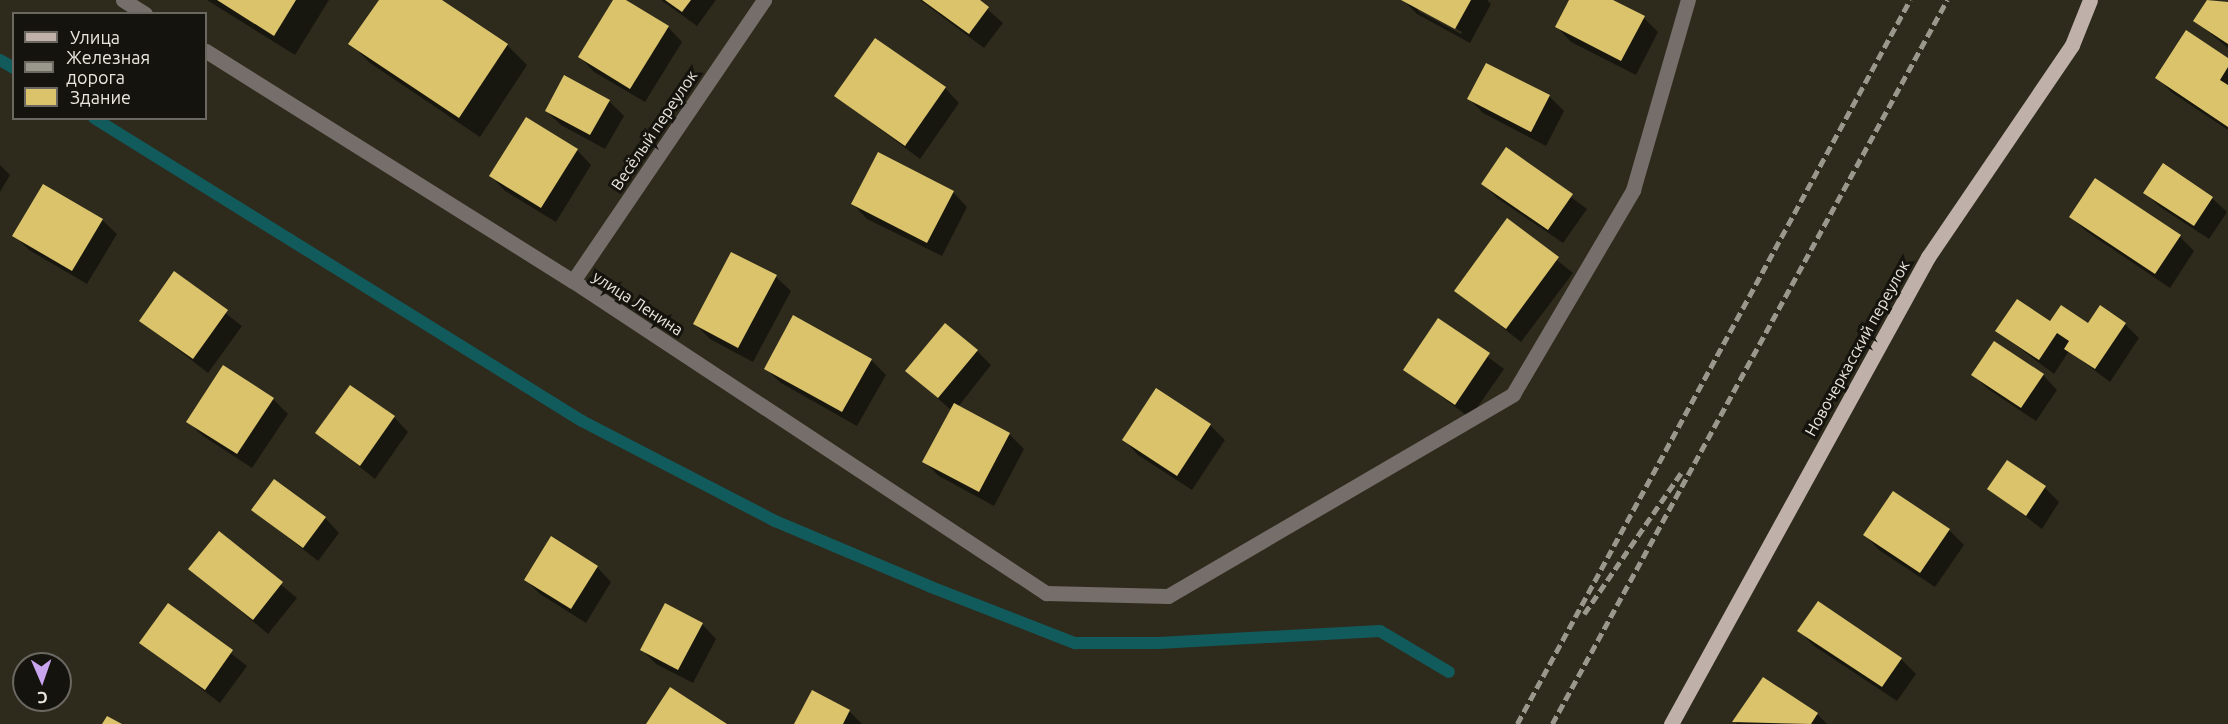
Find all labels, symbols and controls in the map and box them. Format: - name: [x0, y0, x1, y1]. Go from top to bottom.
- legend: [12, 12, 207, 120]
- text: Улица: [70, 27, 120, 47]
- text: Железная дорога: [66, 47, 150, 87]
- street label: Весёлый переулок: [607, 66, 701, 194]
- text: Здание: [70, 87, 131, 107]
- street label: Новочеркасский переулок: [1801, 257, 1913, 439]
- street label: улица Ленина: [589, 267, 687, 339]
- north arrow: [12, 652, 72, 712]
- text: С: [37, 689, 48, 707]

